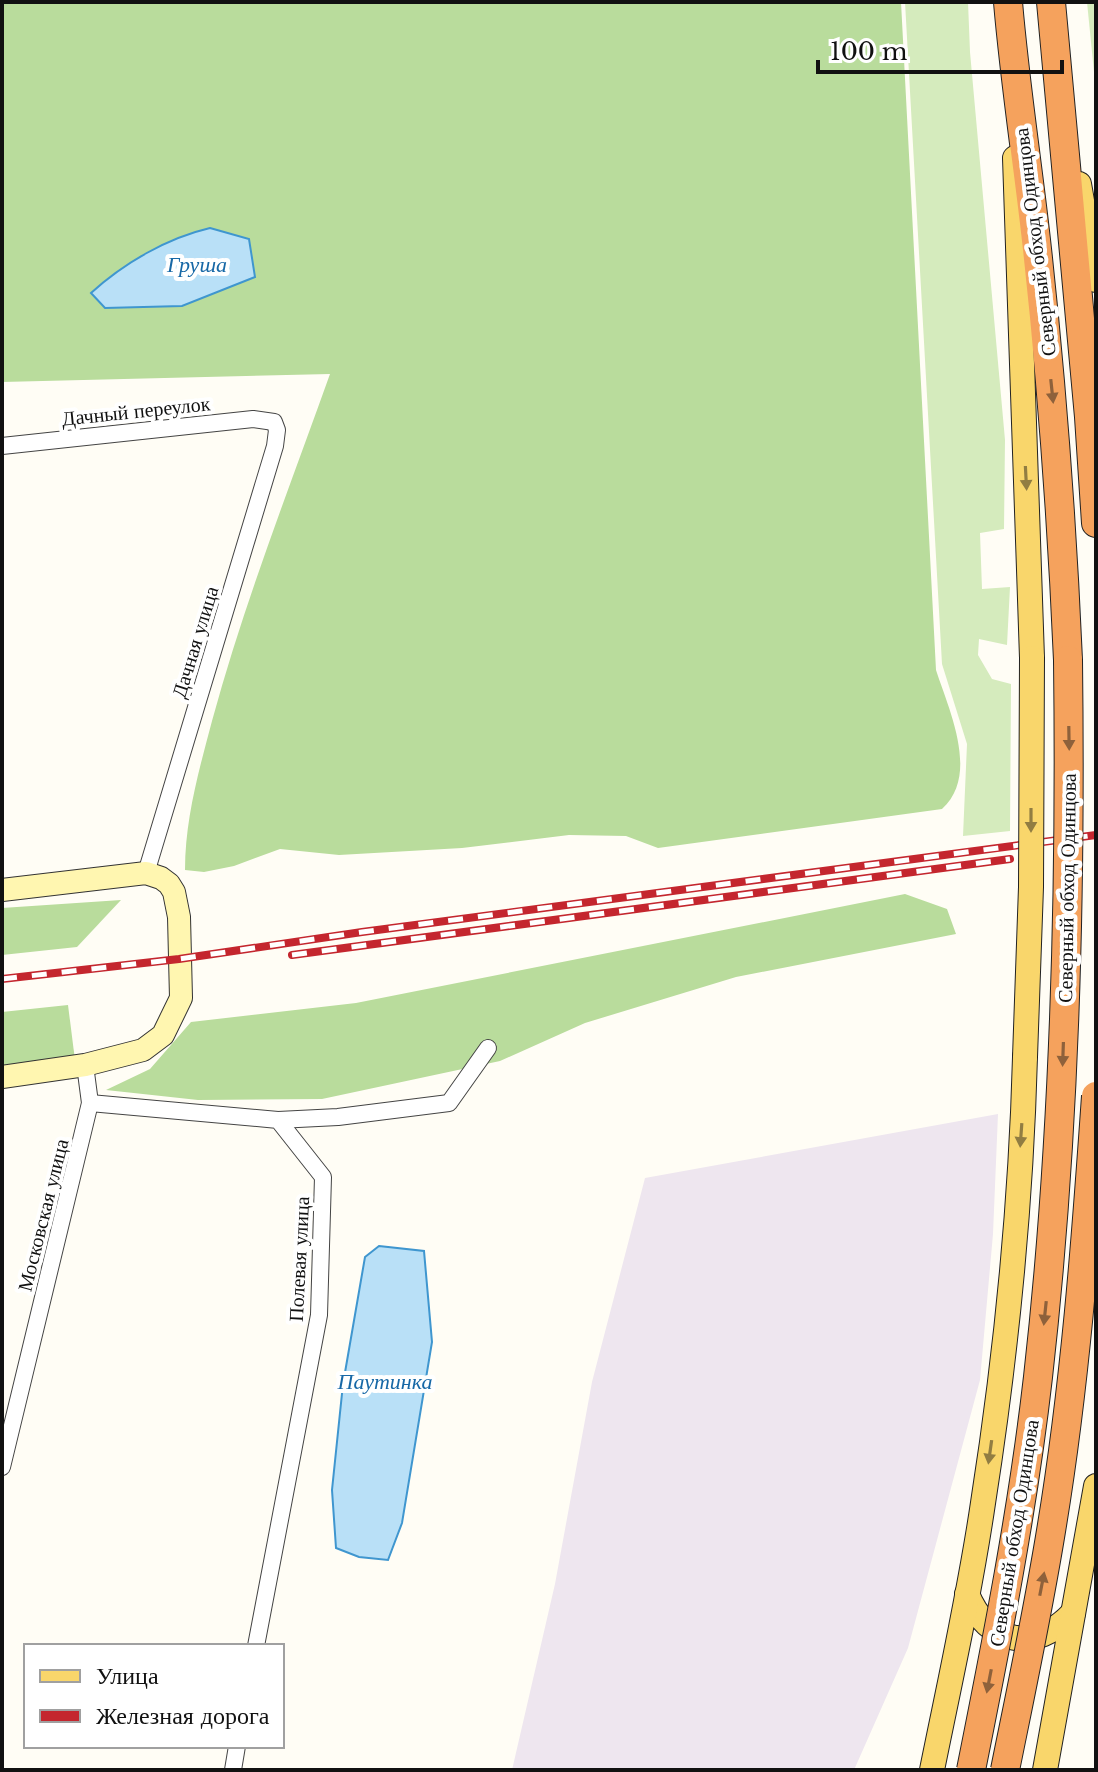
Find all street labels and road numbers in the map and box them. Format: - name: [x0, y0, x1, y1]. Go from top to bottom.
- street label: Северный обход Одинцова: [1009, 126, 1061, 357]
- street label: Дачный переулок: [61, 391, 212, 431]
- street label: Дачная улица: [167, 583, 223, 701]
- street label: Северный обход Одинцова: [1053, 773, 1081, 1003]
- street label: Московская улица: [12, 1136, 74, 1294]
- street label: Полевая улица: [284, 1196, 314, 1322]
- street label: Северный обход Одинцова: [984, 1418, 1044, 1648]

